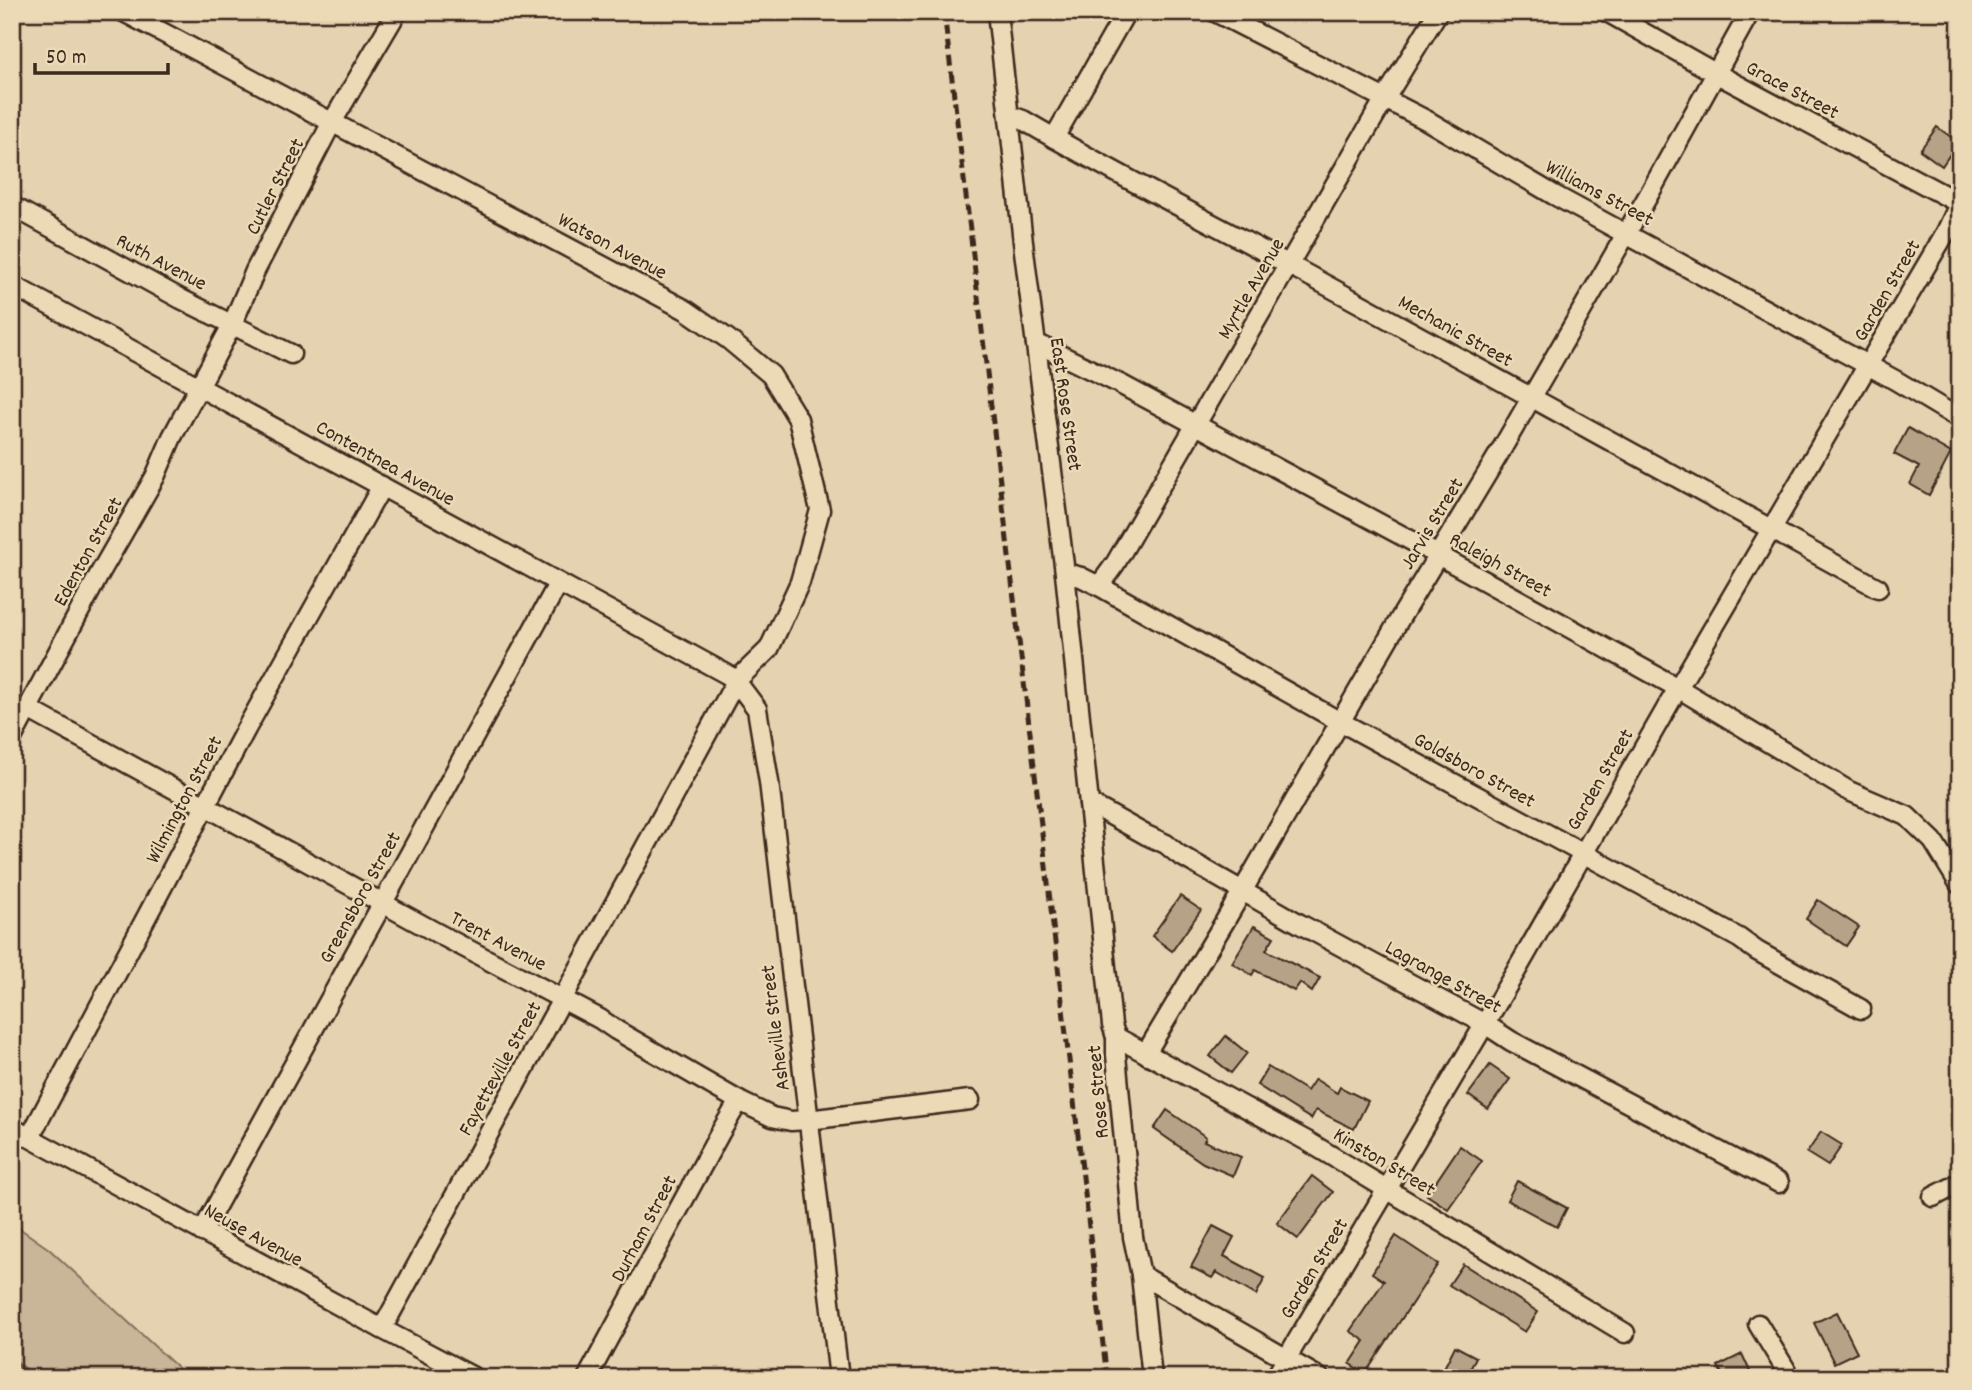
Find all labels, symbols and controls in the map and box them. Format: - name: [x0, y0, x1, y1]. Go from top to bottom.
- scale bar: [35, 32, 168, 76]
- text: 50 m: [46, 44, 86, 74]
- street label: Grace Street: [1740, 55, 1844, 129]
- street label: Cutler Street: [239, 134, 314, 241]
- street label: Williams Street: [1539, 154, 1658, 236]
- street label: Watson Avenue: [552, 206, 672, 289]
- street label: Ruth Avenue: [110, 227, 211, 300]
- street label: Myrtle Avenue: [1211, 233, 1294, 346]
- street label: Garden Street: [1847, 235, 1930, 348]
- street label: Mechanic Street: [1392, 289, 1518, 377]
- street label: East Rose Street: [1040, 336, 1088, 473]
- street label: Contentnea Avenue: [310, 414, 460, 515]
- street label: Jarvis Street: [1394, 473, 1473, 576]
- street label: Edenton Street: [47, 492, 132, 613]
- street label: Raleigh Street: [1443, 526, 1556, 607]
- street label: Garden Street: [1560, 724, 1643, 837]
- street label: Goldsboro Street: [1407, 726, 1540, 818]
- street label: Wilmington Street: [139, 731, 232, 870]
- street label: Greensboro Street: [313, 827, 410, 970]
- street label: Trent Avenue: [444, 905, 551, 981]
- street label: Lagrange Street: [1379, 934, 1507, 1023]
- street label: Asheville Street: [754, 963, 800, 1092]
- street label: Fayetteville Street: [452, 997, 551, 1142]
- street label: Rose Street: [1081, 1044, 1119, 1140]
- street label: Kinston Street: [1327, 1121, 1441, 1206]
- street label: Durham Street: [605, 1170, 687, 1288]
- street label: Neuse Avenue: [198, 1197, 307, 1276]
- street label: Garden Street: [1274, 1213, 1358, 1326]

